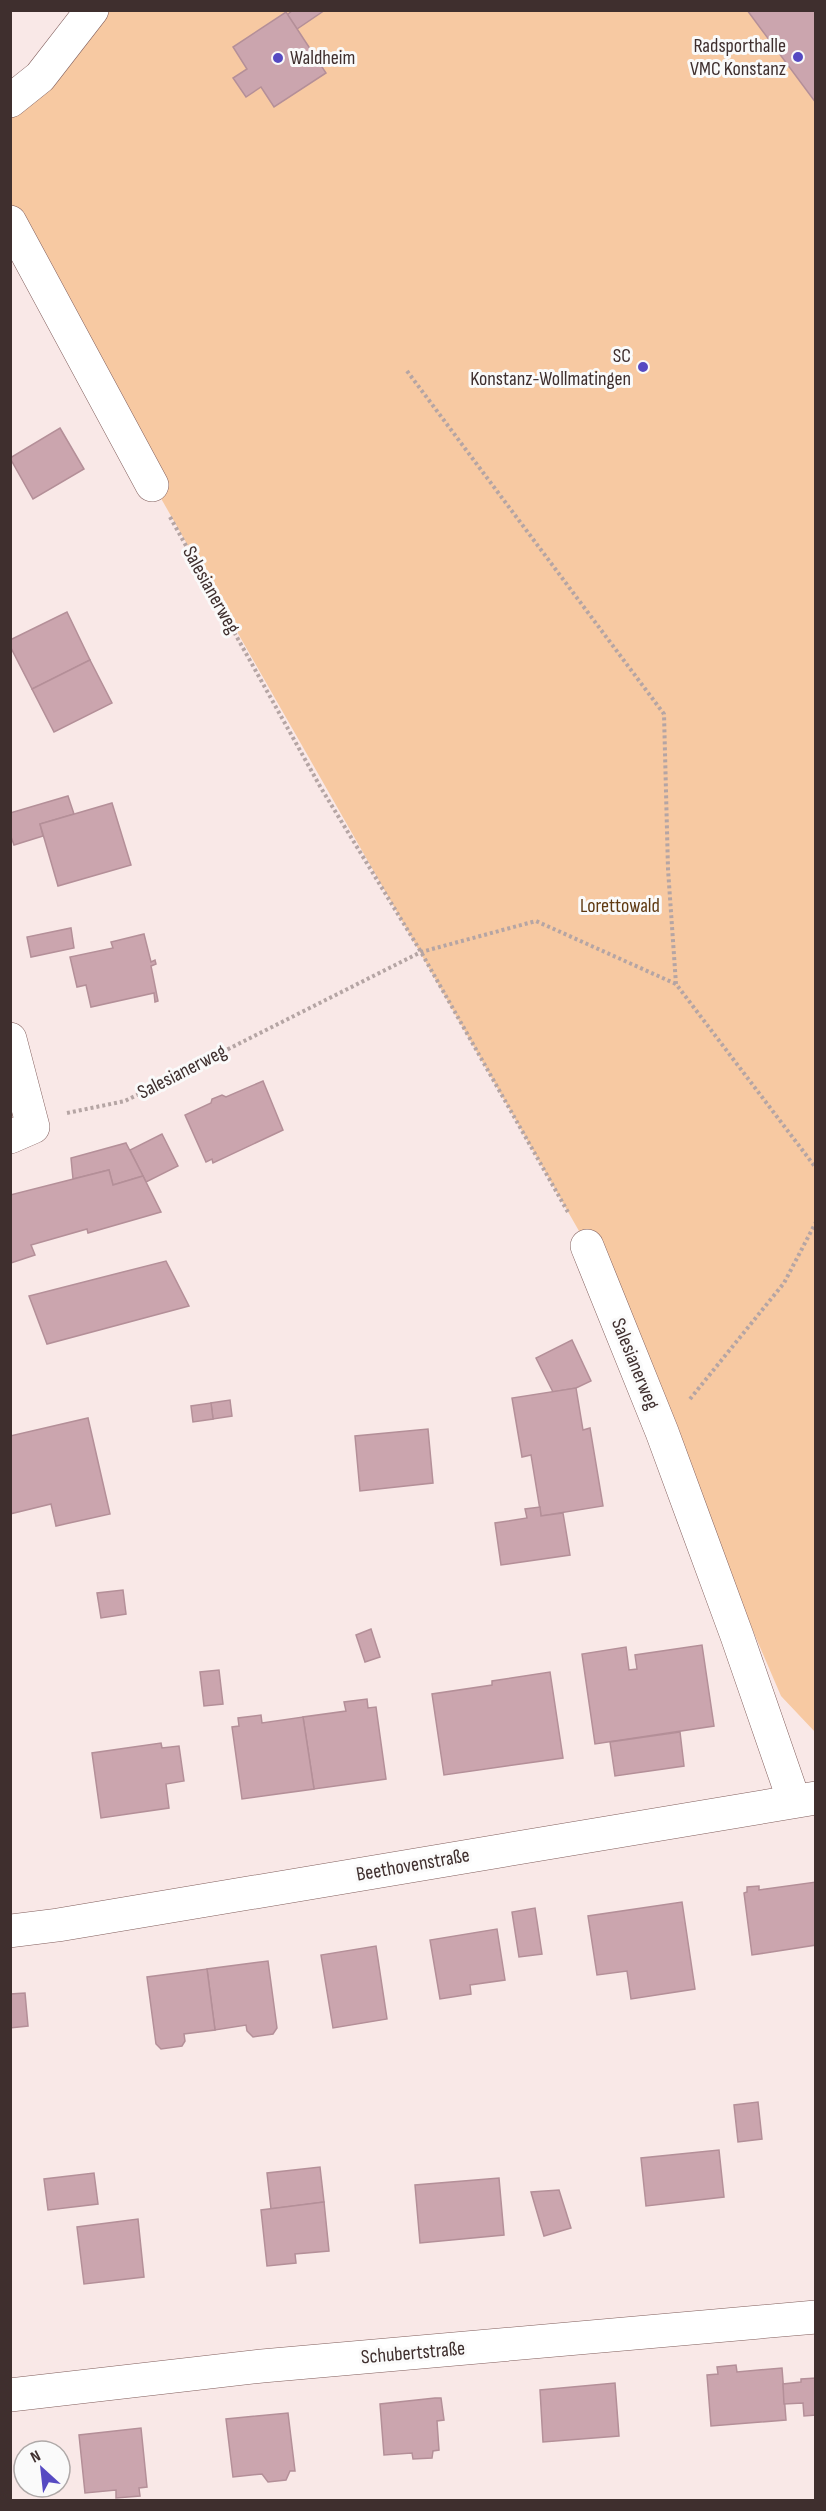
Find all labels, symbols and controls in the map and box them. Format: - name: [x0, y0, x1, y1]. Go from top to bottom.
- place label: Radsporthalle VMC Konstanz: [690, 34, 786, 81]
- place label: Waldheim: [290, 46, 355, 70]
- marker: Radsporthalle VMC Konstanz: [791, 50, 805, 64]
- marker: Waldheim: [271, 51, 285, 65]
- place label: SC Konstanz-Wollmatingen: [470, 344, 631, 391]
- marker: SC Konstanz-Wollmatingen: [636, 360, 650, 374]
- street label: Salesianerweg: [177, 542, 245, 638]
- park label: Lorettowald: [580, 894, 660, 918]
- street label: Salesianerweg: [134, 1039, 230, 1105]
- street label: Salesianerweg: [606, 1315, 664, 1413]
- street label: Beethovenstraße: [354, 1843, 472, 1887]
- street label: Schubertstraße: [360, 2336, 466, 2370]
- north arrow: [12, 2439, 72, 2499]
- text: N: [28, 2447, 44, 2467]

